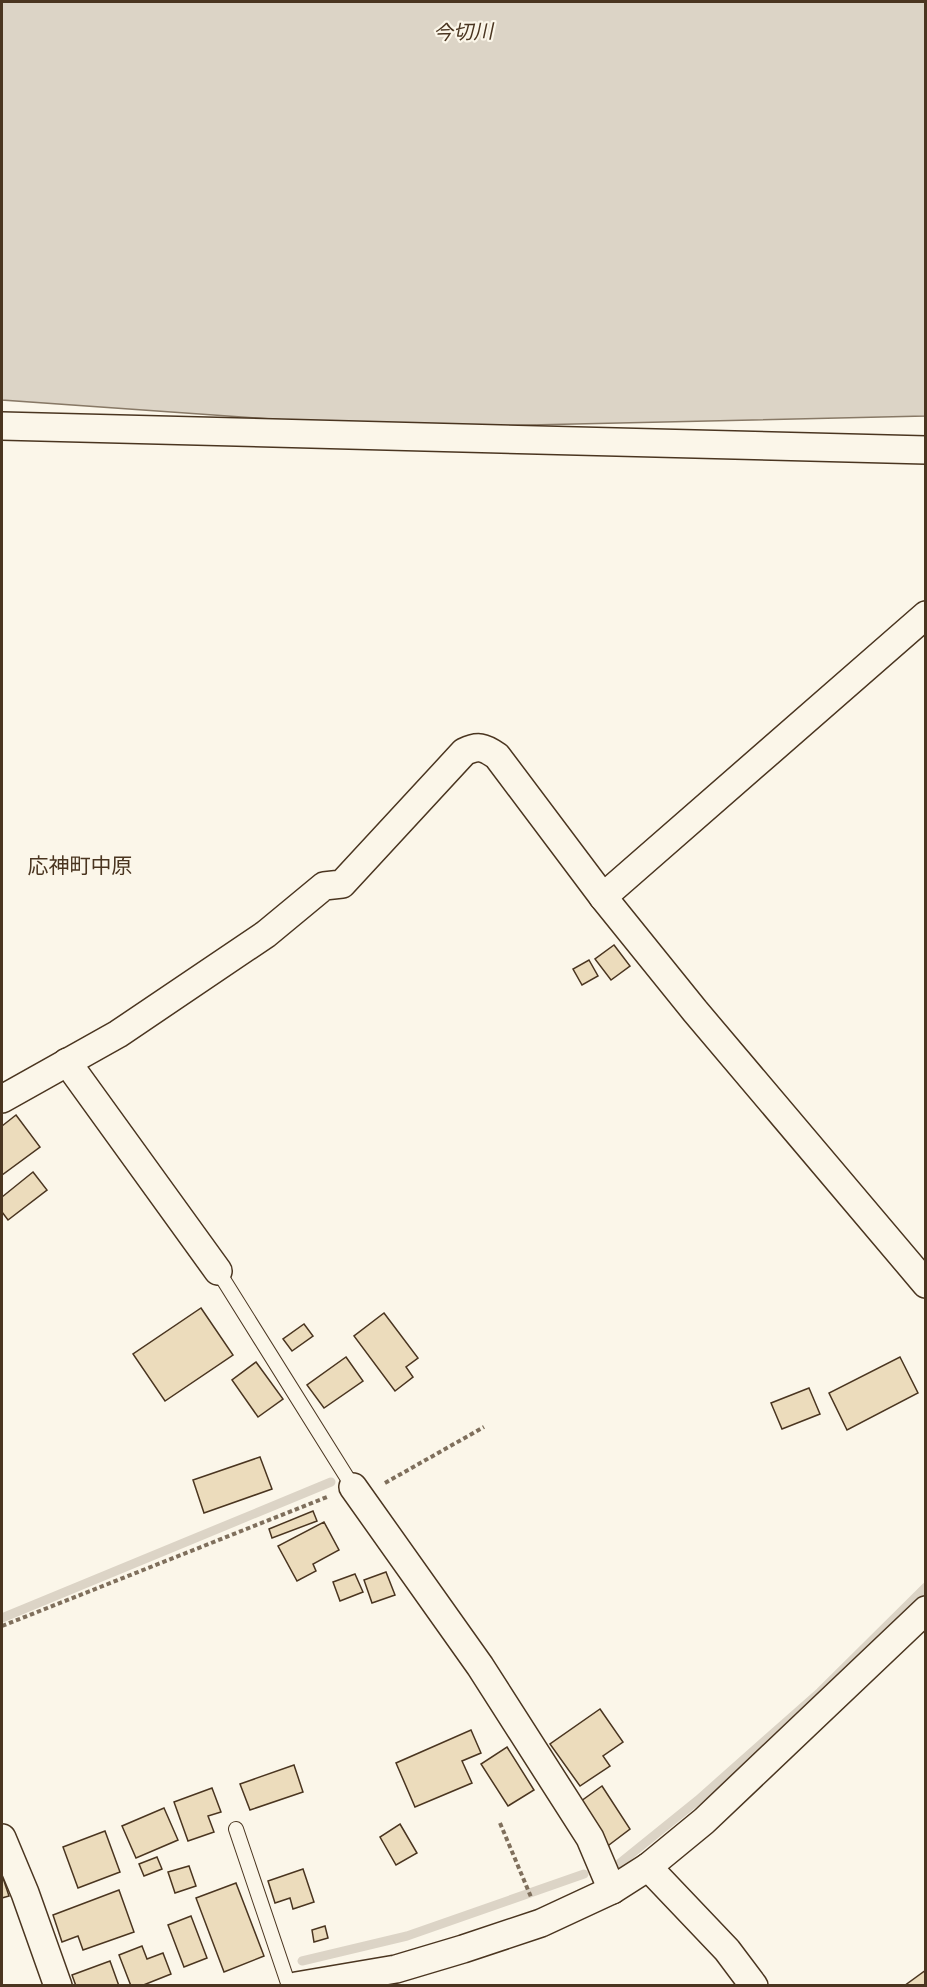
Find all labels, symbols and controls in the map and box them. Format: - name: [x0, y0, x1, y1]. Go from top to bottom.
- water label: 今切川: [433, 19, 495, 45]
- district label: 応神町中原: [28, 853, 133, 878]

